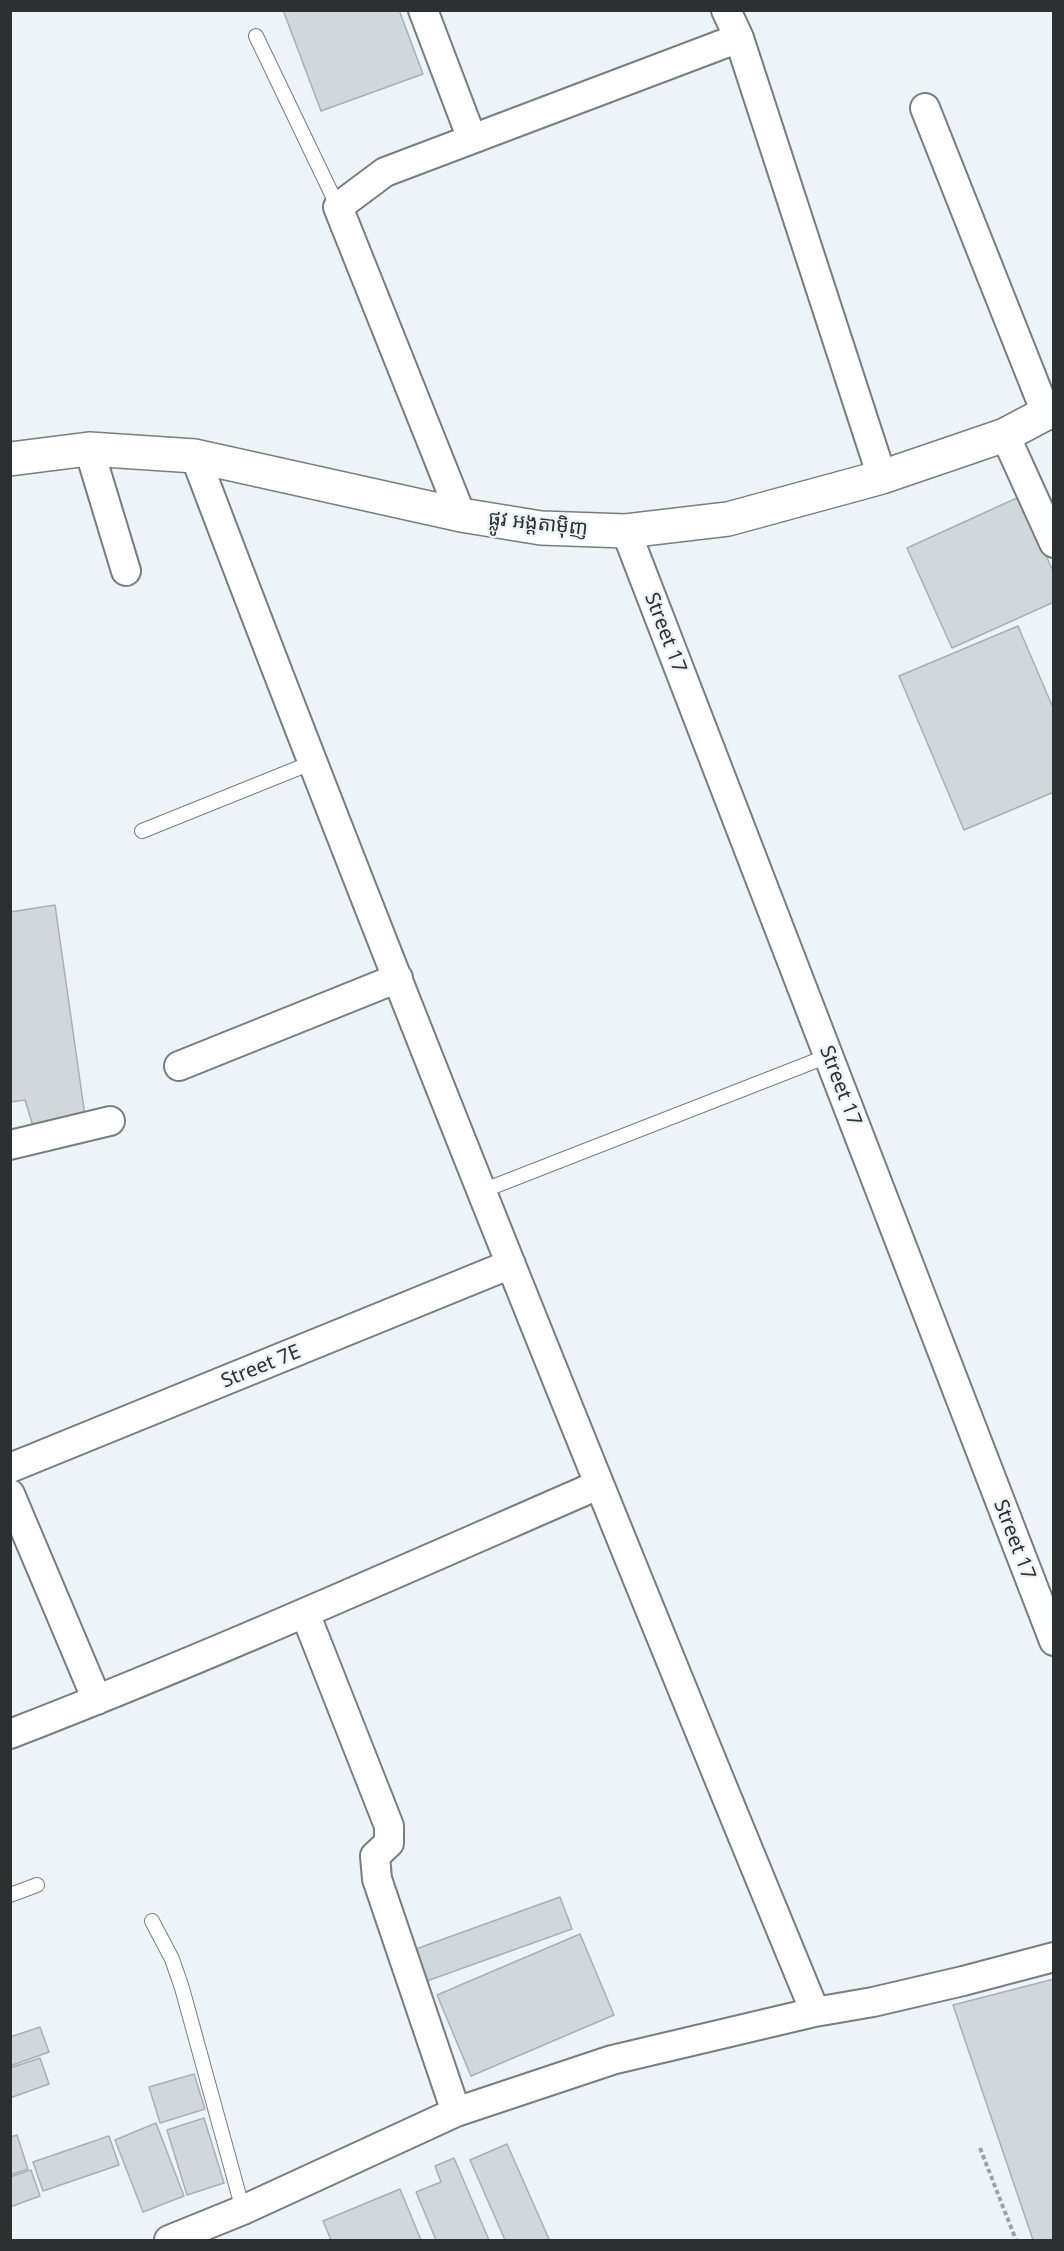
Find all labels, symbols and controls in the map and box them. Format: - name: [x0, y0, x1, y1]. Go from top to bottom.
- street label: ផ្លូវ អង្តតាម៉ិញ: [487, 507, 589, 541]
- street label: Street 17: [639, 590, 691, 676]
- street label: Street 17: [814, 1043, 866, 1129]
- street label: Street 7E: [218, 1340, 304, 1394]
- street label: Street 17: [988, 1497, 1040, 1583]

